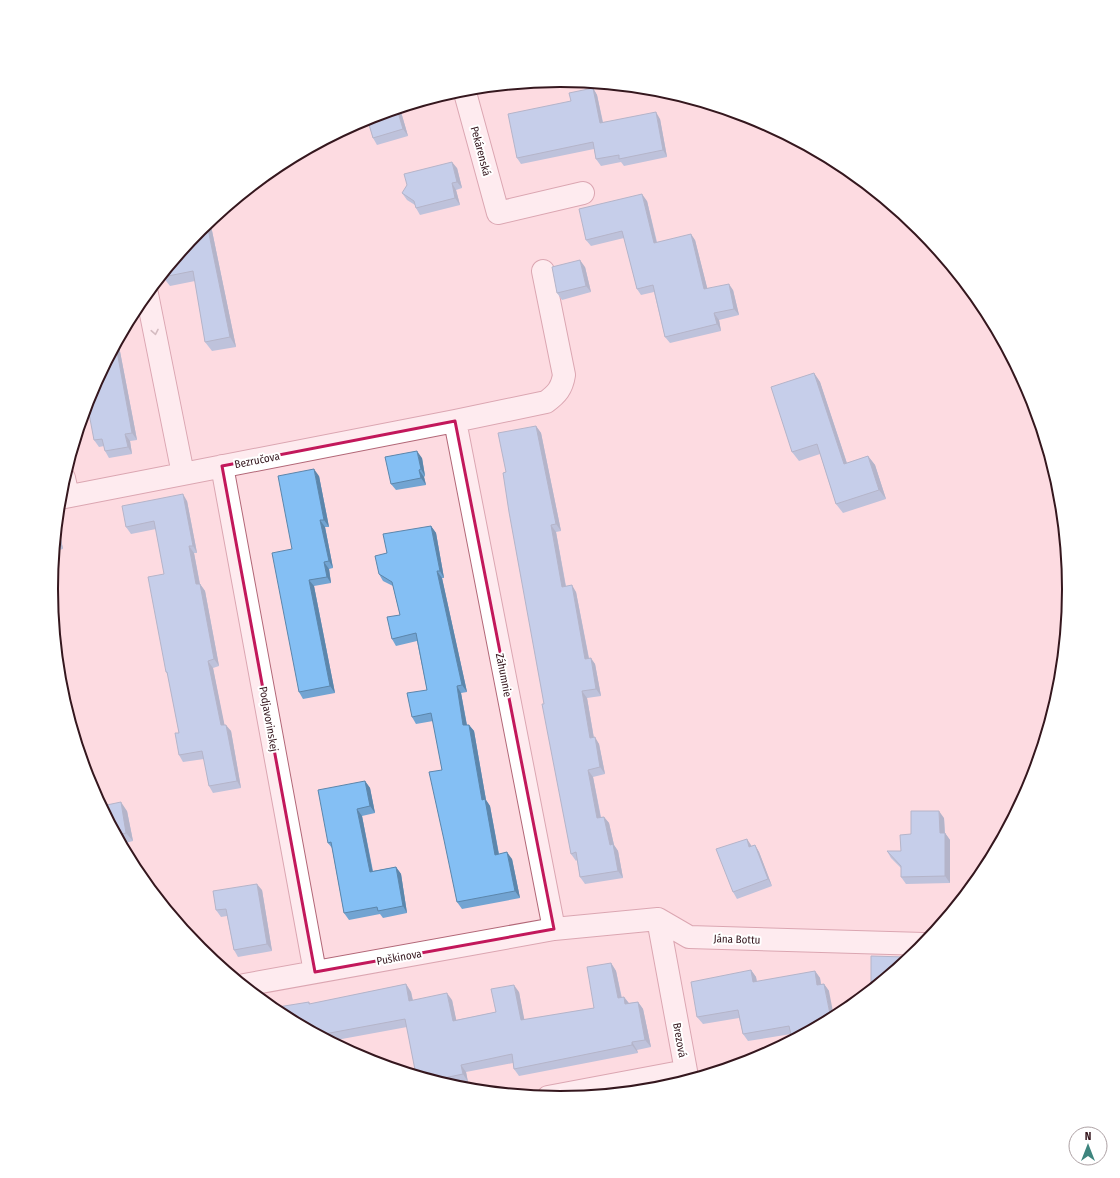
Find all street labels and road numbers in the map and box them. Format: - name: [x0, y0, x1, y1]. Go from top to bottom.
- street label: Pekárenská: [468, 125, 493, 177]
- street label: Bezručova: [233, 450, 281, 471]
- street label: Záhumnie: [493, 652, 514, 698]
- street label: Podjavorinskej: [256, 685, 281, 753]
- street label: Jána Bottu: [713, 932, 761, 947]
- street label: Puškinova: [376, 947, 423, 968]
- street label: Brezová: [670, 1022, 689, 1058]

